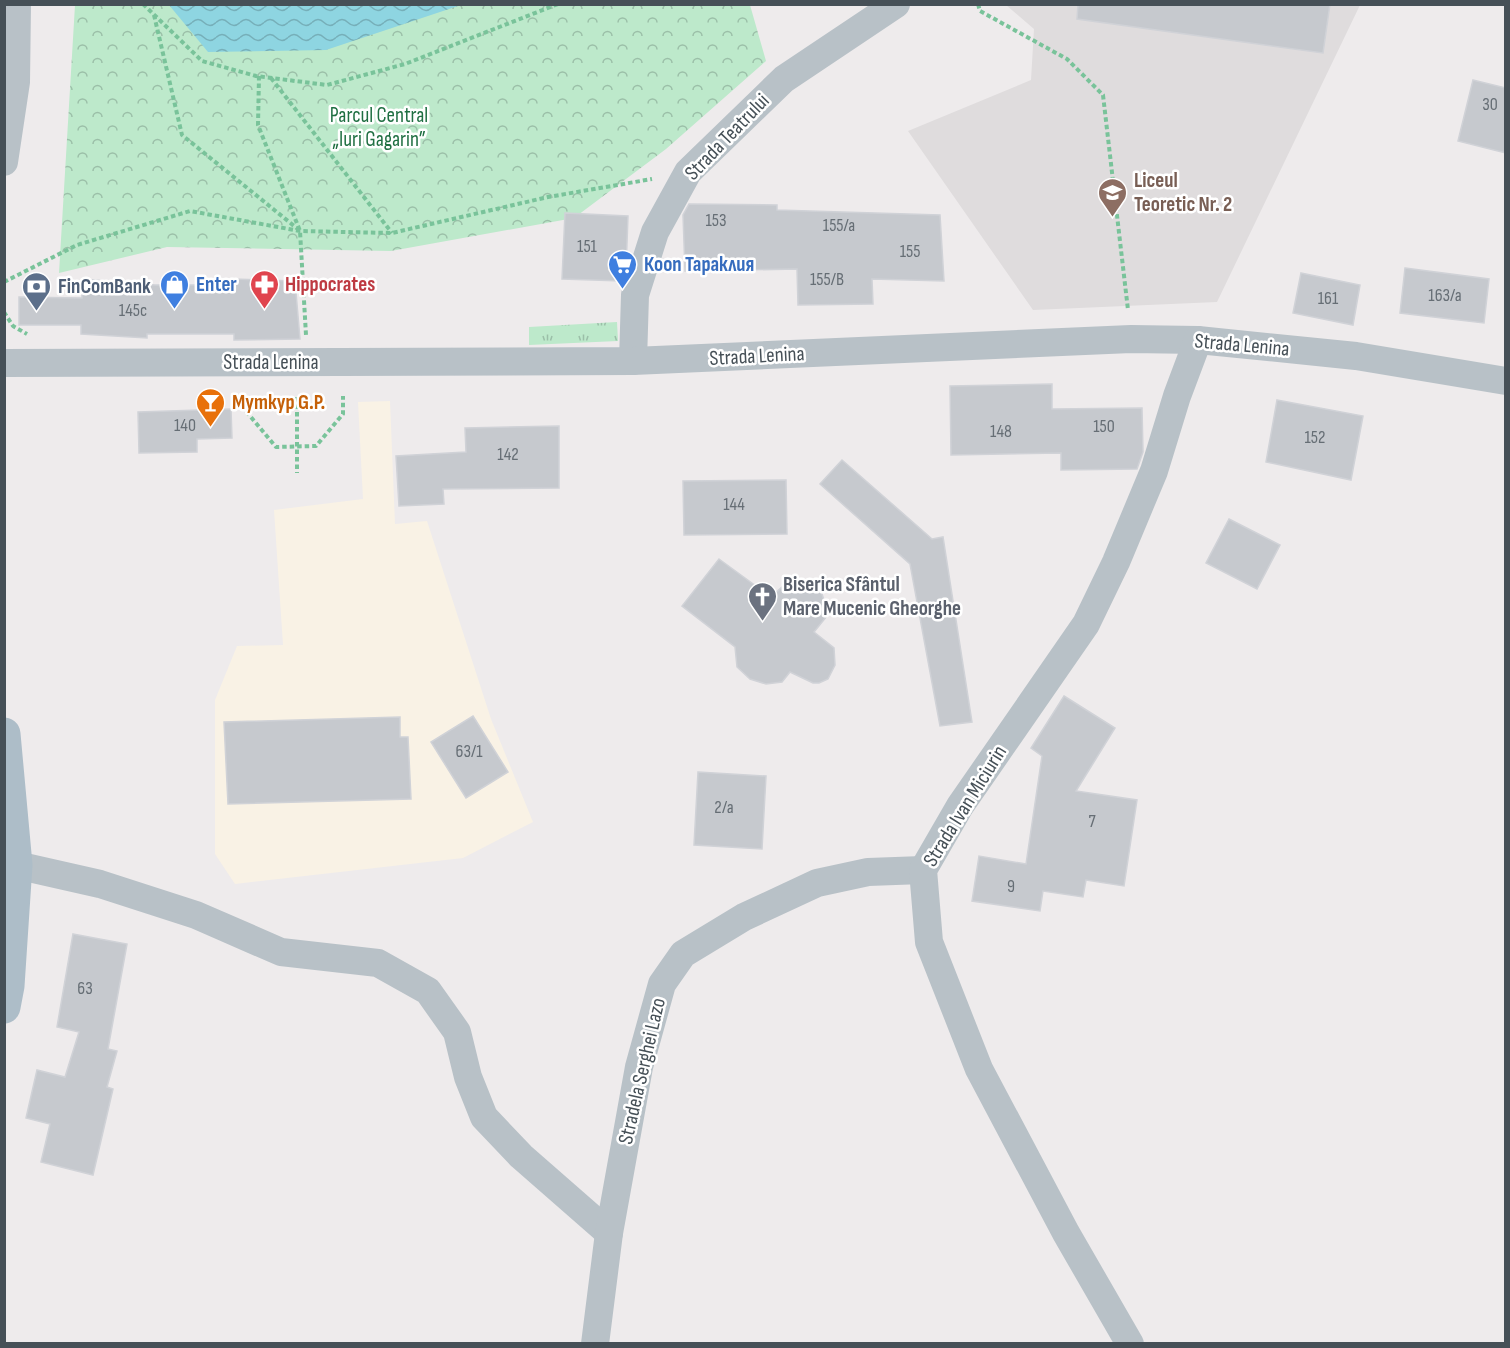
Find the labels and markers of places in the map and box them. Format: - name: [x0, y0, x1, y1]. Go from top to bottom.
- place label: Liceul Teoretic Nr. 2: [1134, 168, 1232, 217]
- school or university icon: Liceul Teoretic Nr. 2: [1097, 176, 1129, 218]
- supermarket icon: Кооп Тараклия: [607, 248, 639, 290]
- place label: Кооп Тараклия: [644, 252, 754, 277]
- shop icon: Enter: [159, 268, 191, 310]
- pharmacy icon: Hippocrates: [248, 268, 280, 310]
- bank icon: FinComBank: [21, 270, 53, 312]
- place label: Enter: [196, 272, 237, 297]
- place label: Hippocrates: [285, 272, 375, 297]
- place label: FinComBank: [58, 274, 151, 299]
- bar icon: Муткур G.P.: [195, 386, 227, 428]
- place label: Муткур G.P.: [232, 390, 325, 415]
- place label: Biserica Sfântul Mare Mucenic Gheorghe: [783, 572, 961, 621]
- church icon: Biserica Sfântul Mare Mucenic Gheorghe: [746, 580, 778, 622]

